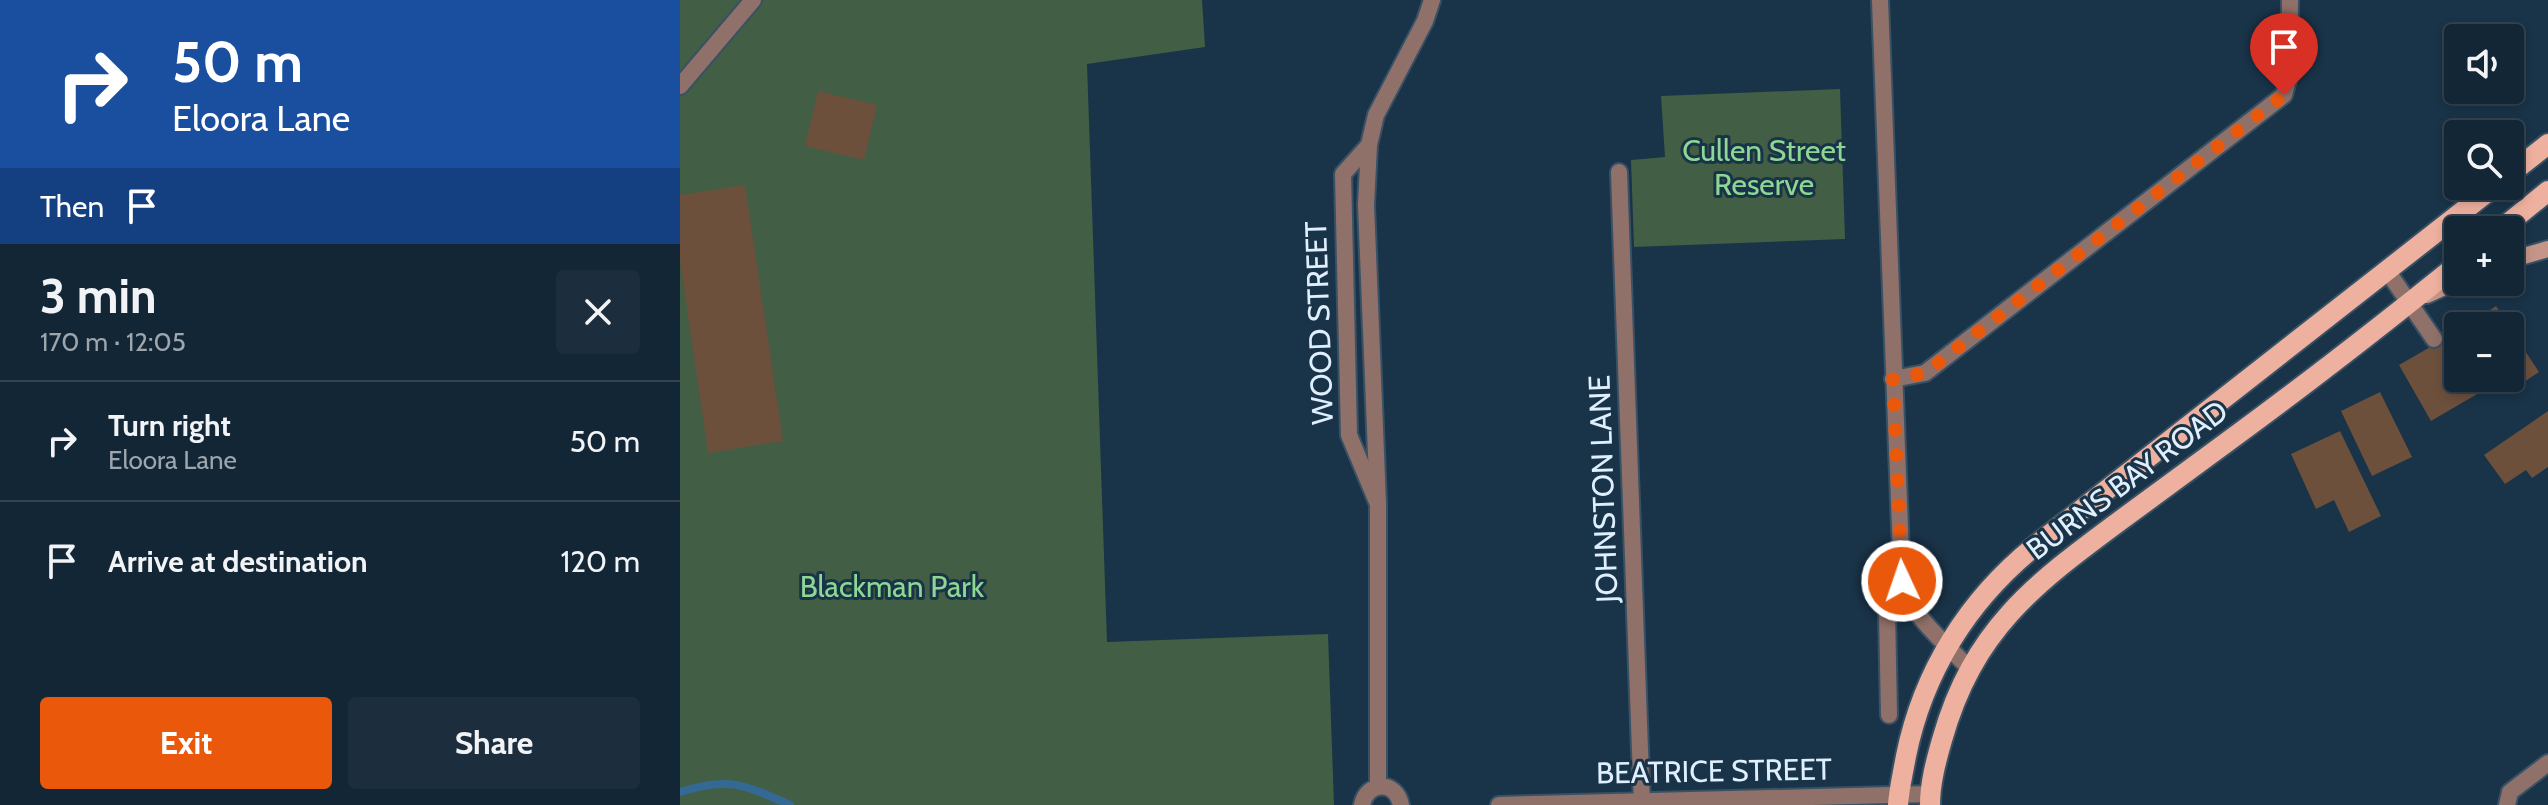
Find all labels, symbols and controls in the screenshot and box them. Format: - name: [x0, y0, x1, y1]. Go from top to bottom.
- pin: [2250, 13, 2318, 95]
- map controls: [2444, 24, 2524, 392]
- button: sound: [2444, 24, 2524, 104]
- icon: arrive: [2262, 25, 2306, 69]
- text: 50 m: [172, 28, 303, 96]
- icon: right: [40, 32, 144, 136]
- text: Eloora Lane: [172, 96, 350, 140]
- button: search: [2444, 120, 2524, 200]
- park label: Cullen Street Reserve: [1682, 132, 1846, 203]
- icon: arrive: [120, 184, 164, 228]
- text: Then: [40, 188, 104, 225]
- button: +: [2444, 216, 2524, 296]
- street label: WOOD STREET: [1297, 221, 1341, 425]
- text: 3 min: [40, 267, 156, 325]
- button: close: [556, 270, 640, 354]
- button: −: [2444, 312, 2524, 392]
- text: 170 m · 12:05: [40, 326, 186, 358]
- street label: JOHNSTON LANE: [1581, 374, 1626, 605]
- street label: BURNS BAY ROAD: [2019, 392, 2235, 568]
- text: Turn right: [108, 407, 231, 444]
- icon: right: [40, 419, 84, 463]
- text: 50 m: [570, 423, 640, 460]
- text: Eloora Lane: [108, 444, 237, 476]
- icon: arrive: [40, 539, 84, 583]
- position arrow: [1860, 539, 1944, 623]
- text: Arrive at destination: [108, 543, 368, 580]
- text: 120 m: [560, 543, 640, 580]
- park label: Blackman Park: [800, 568, 985, 605]
- button: Exit: [40, 697, 332, 789]
- button: Share: [348, 697, 640, 789]
- street label: BEATRICE STREET: [1596, 750, 1832, 792]

